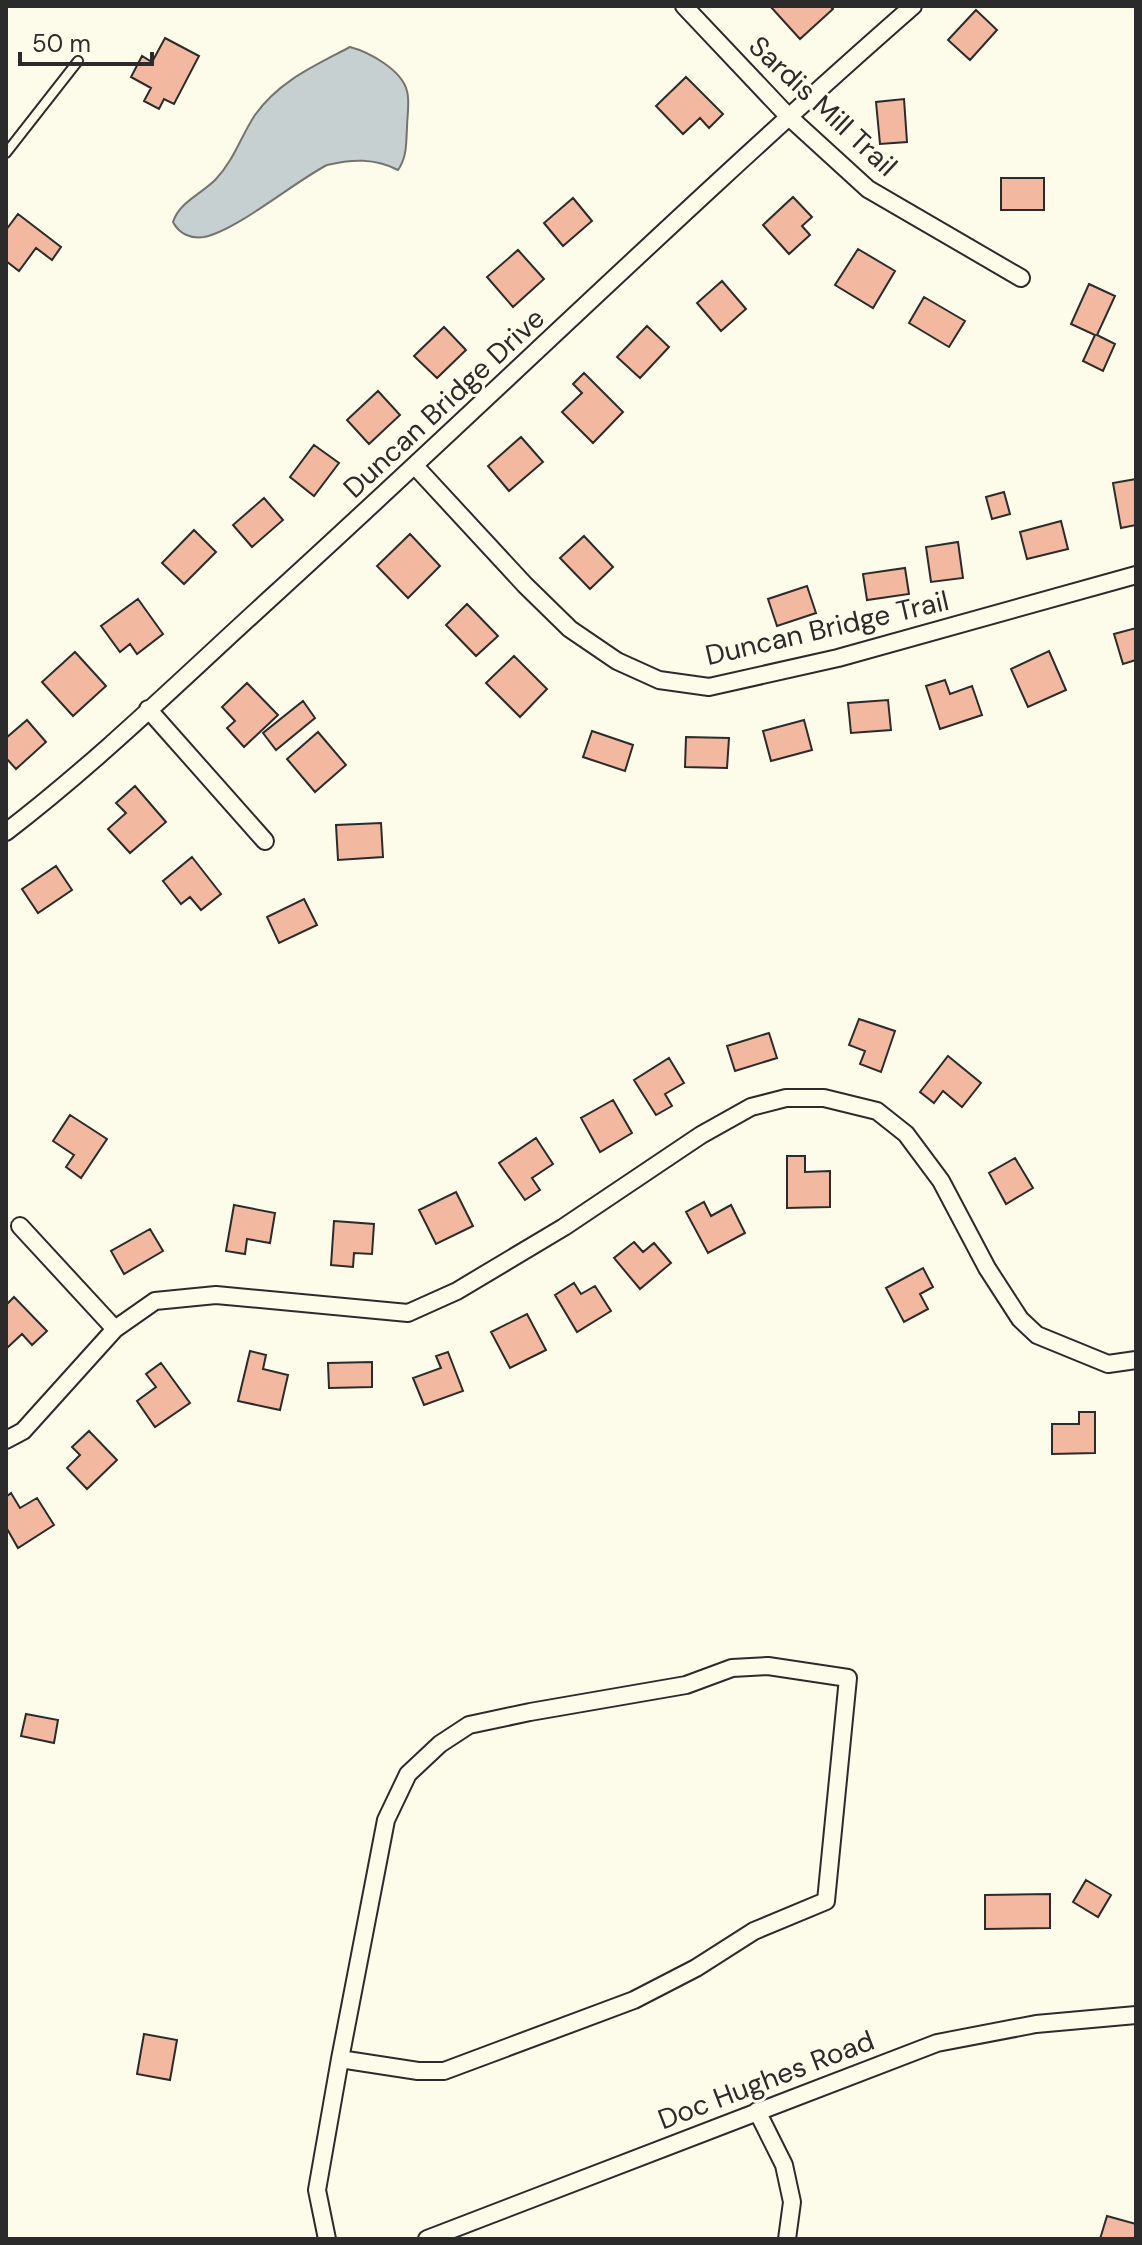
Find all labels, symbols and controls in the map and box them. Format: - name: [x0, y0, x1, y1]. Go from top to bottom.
- scale bar: [20, 16, 152, 66]
- text: 50 m: [32, 28, 91, 59]
- street label: Sardis Mill Trail: [741, 28, 905, 184]
- street label: Duncan Bridge Drive: [335, 300, 553, 506]
- street label: Duncan Bridge Trail: [702, 582, 952, 674]
- street label: Doc Hughes Road: [653, 2022, 879, 2138]

